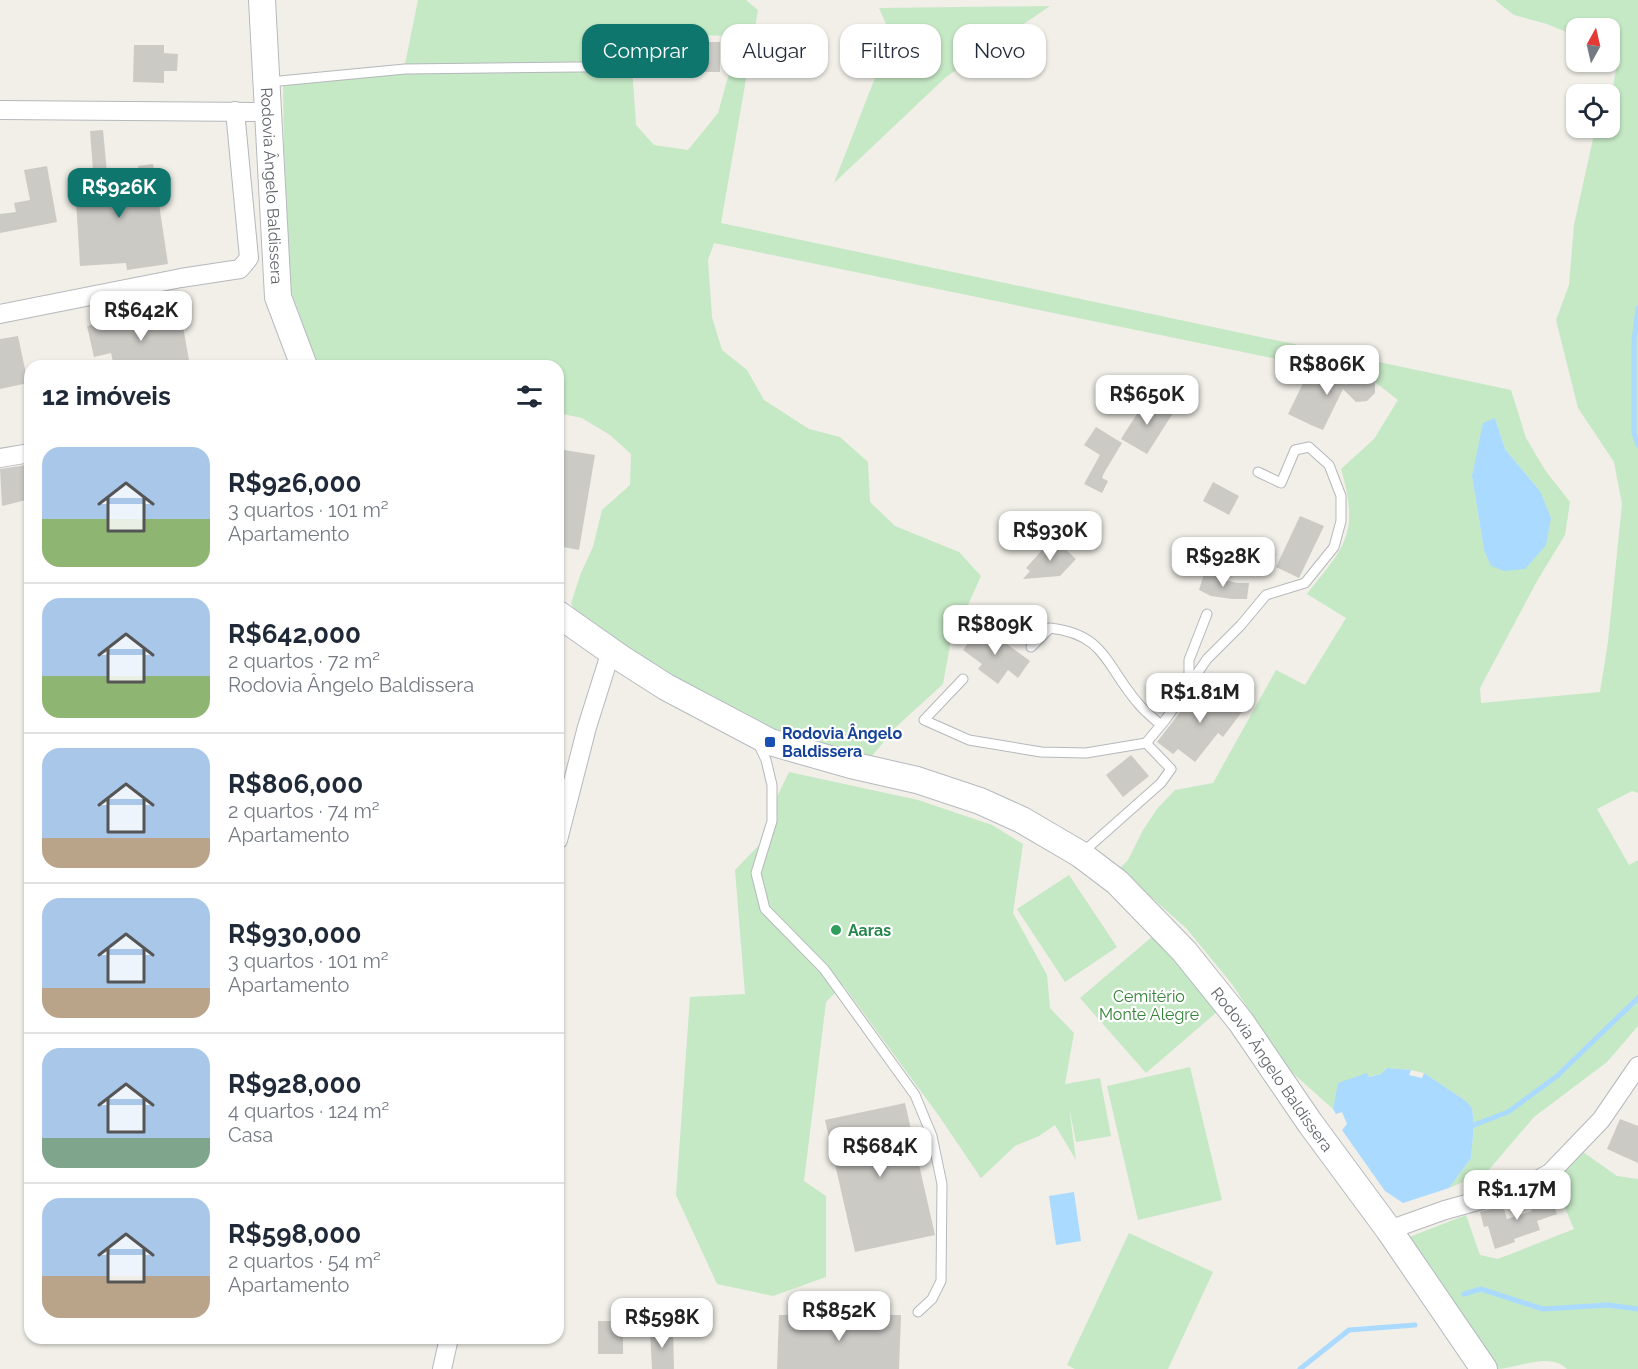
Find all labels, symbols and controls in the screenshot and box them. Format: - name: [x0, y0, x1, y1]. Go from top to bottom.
- north arrow: [1566, 18, 1620, 72]
- map controls: [1566, 18, 1620, 138]
- chip: Comprar: [582, 24, 709, 78]
- chip: Alugar: [721, 24, 828, 78]
- chip: Filtros: [840, 24, 941, 78]
- chip: Novo: [953, 24, 1046, 78]
- button: locate: [1566, 84, 1620, 138]
- street label: Rodovia Ângelo Baldissera: [257, 87, 287, 285]
- pin: R$926K: [70, 168, 168, 219]
- text: R$926K: [82, 175, 156, 199]
- pin: R$642K: [92, 291, 190, 342]
- text: R$642K: [104, 298, 178, 322]
- pin: R$806K: [1278, 345, 1376, 396]
- text: R$806K: [1289, 352, 1365, 376]
- pin: R$650K: [1098, 375, 1196, 426]
- icon: filters: [513, 380, 546, 413]
- text: 12 imóveis: [42, 381, 171, 411]
- text: R$650K: [1110, 382, 1184, 406]
- text: R$926,000: [228, 468, 361, 498]
- icon: home: [90, 471, 162, 543]
- text: 3 quartos · 101 m²: [228, 498, 389, 522]
- pin: R$930K: [1001, 511, 1099, 562]
- text: R$930K: [1013, 518, 1087, 542]
- text: Apartamento: [228, 522, 350, 546]
- pin: R$928K: [1174, 537, 1272, 588]
- text: R$928K: [1186, 544, 1260, 568]
- pin: R$809K: [946, 605, 1044, 656]
- text: R$809K: [957, 612, 1033, 636]
- text: R$642,000: [228, 619, 361, 649]
- icon: home: [90, 622, 162, 694]
- text: 2 quartos · 72 m²: [228, 649, 380, 673]
- text: Rodovia Ângelo Baldissera: [228, 673, 474, 697]
- pin: R$1.81M: [1145, 673, 1255, 724]
- text: R$1.81M: [1160, 680, 1240, 704]
- place label: Rodovia Ângelo Baldissera: [782, 723, 902, 761]
- marker: Rodovia Ângelo Baldissera: [763, 735, 777, 749]
- text: R$806,000: [228, 769, 363, 799]
- icon: home: [90, 772, 162, 844]
- text: 2 quartos · 74 m²: [228, 799, 380, 823]
- text: Apartamento: [228, 823, 350, 847]
- text: R$930,000: [228, 919, 361, 949]
- place label: Aaras: [848, 921, 891, 940]
- icon: home: [90, 922, 162, 994]
- marker: Aaras: [829, 923, 843, 937]
- text: 3 quartos · 101 m²: [228, 949, 389, 973]
- text: Apartamento: [228, 973, 350, 997]
- street label: Rodovia Ângelo Baldissera: [1207, 983, 1337, 1155]
- park label: Cemitério Monte Alegre: [1099, 987, 1199, 1024]
- text: R$928,000: [228, 1069, 361, 1099]
- icon: home: [90, 1072, 162, 1144]
- text: 4 quartos · 124 m²: [228, 1099, 389, 1123]
- text: Casa: [228, 1123, 273, 1147]
- pin: R$684K: [831, 1127, 929, 1178]
- text: R$684K: [843, 1134, 918, 1158]
- pin: R$1.17M: [1462, 1170, 1572, 1221]
- text: R$1.17M: [1478, 1177, 1556, 1201]
- text: R$598,000: [228, 1219, 361, 1249]
- icon: home: [90, 1222, 162, 1294]
- text: 2 quartos · 54 m²: [228, 1249, 381, 1273]
- text: Apartamento: [228, 1273, 350, 1297]
- pin: R$852K: [790, 1291, 888, 1342]
- pin: R$598K: [613, 1298, 711, 1349]
- text: R$852K: [802, 1298, 876, 1322]
- text: R$598K: [625, 1305, 699, 1329]

